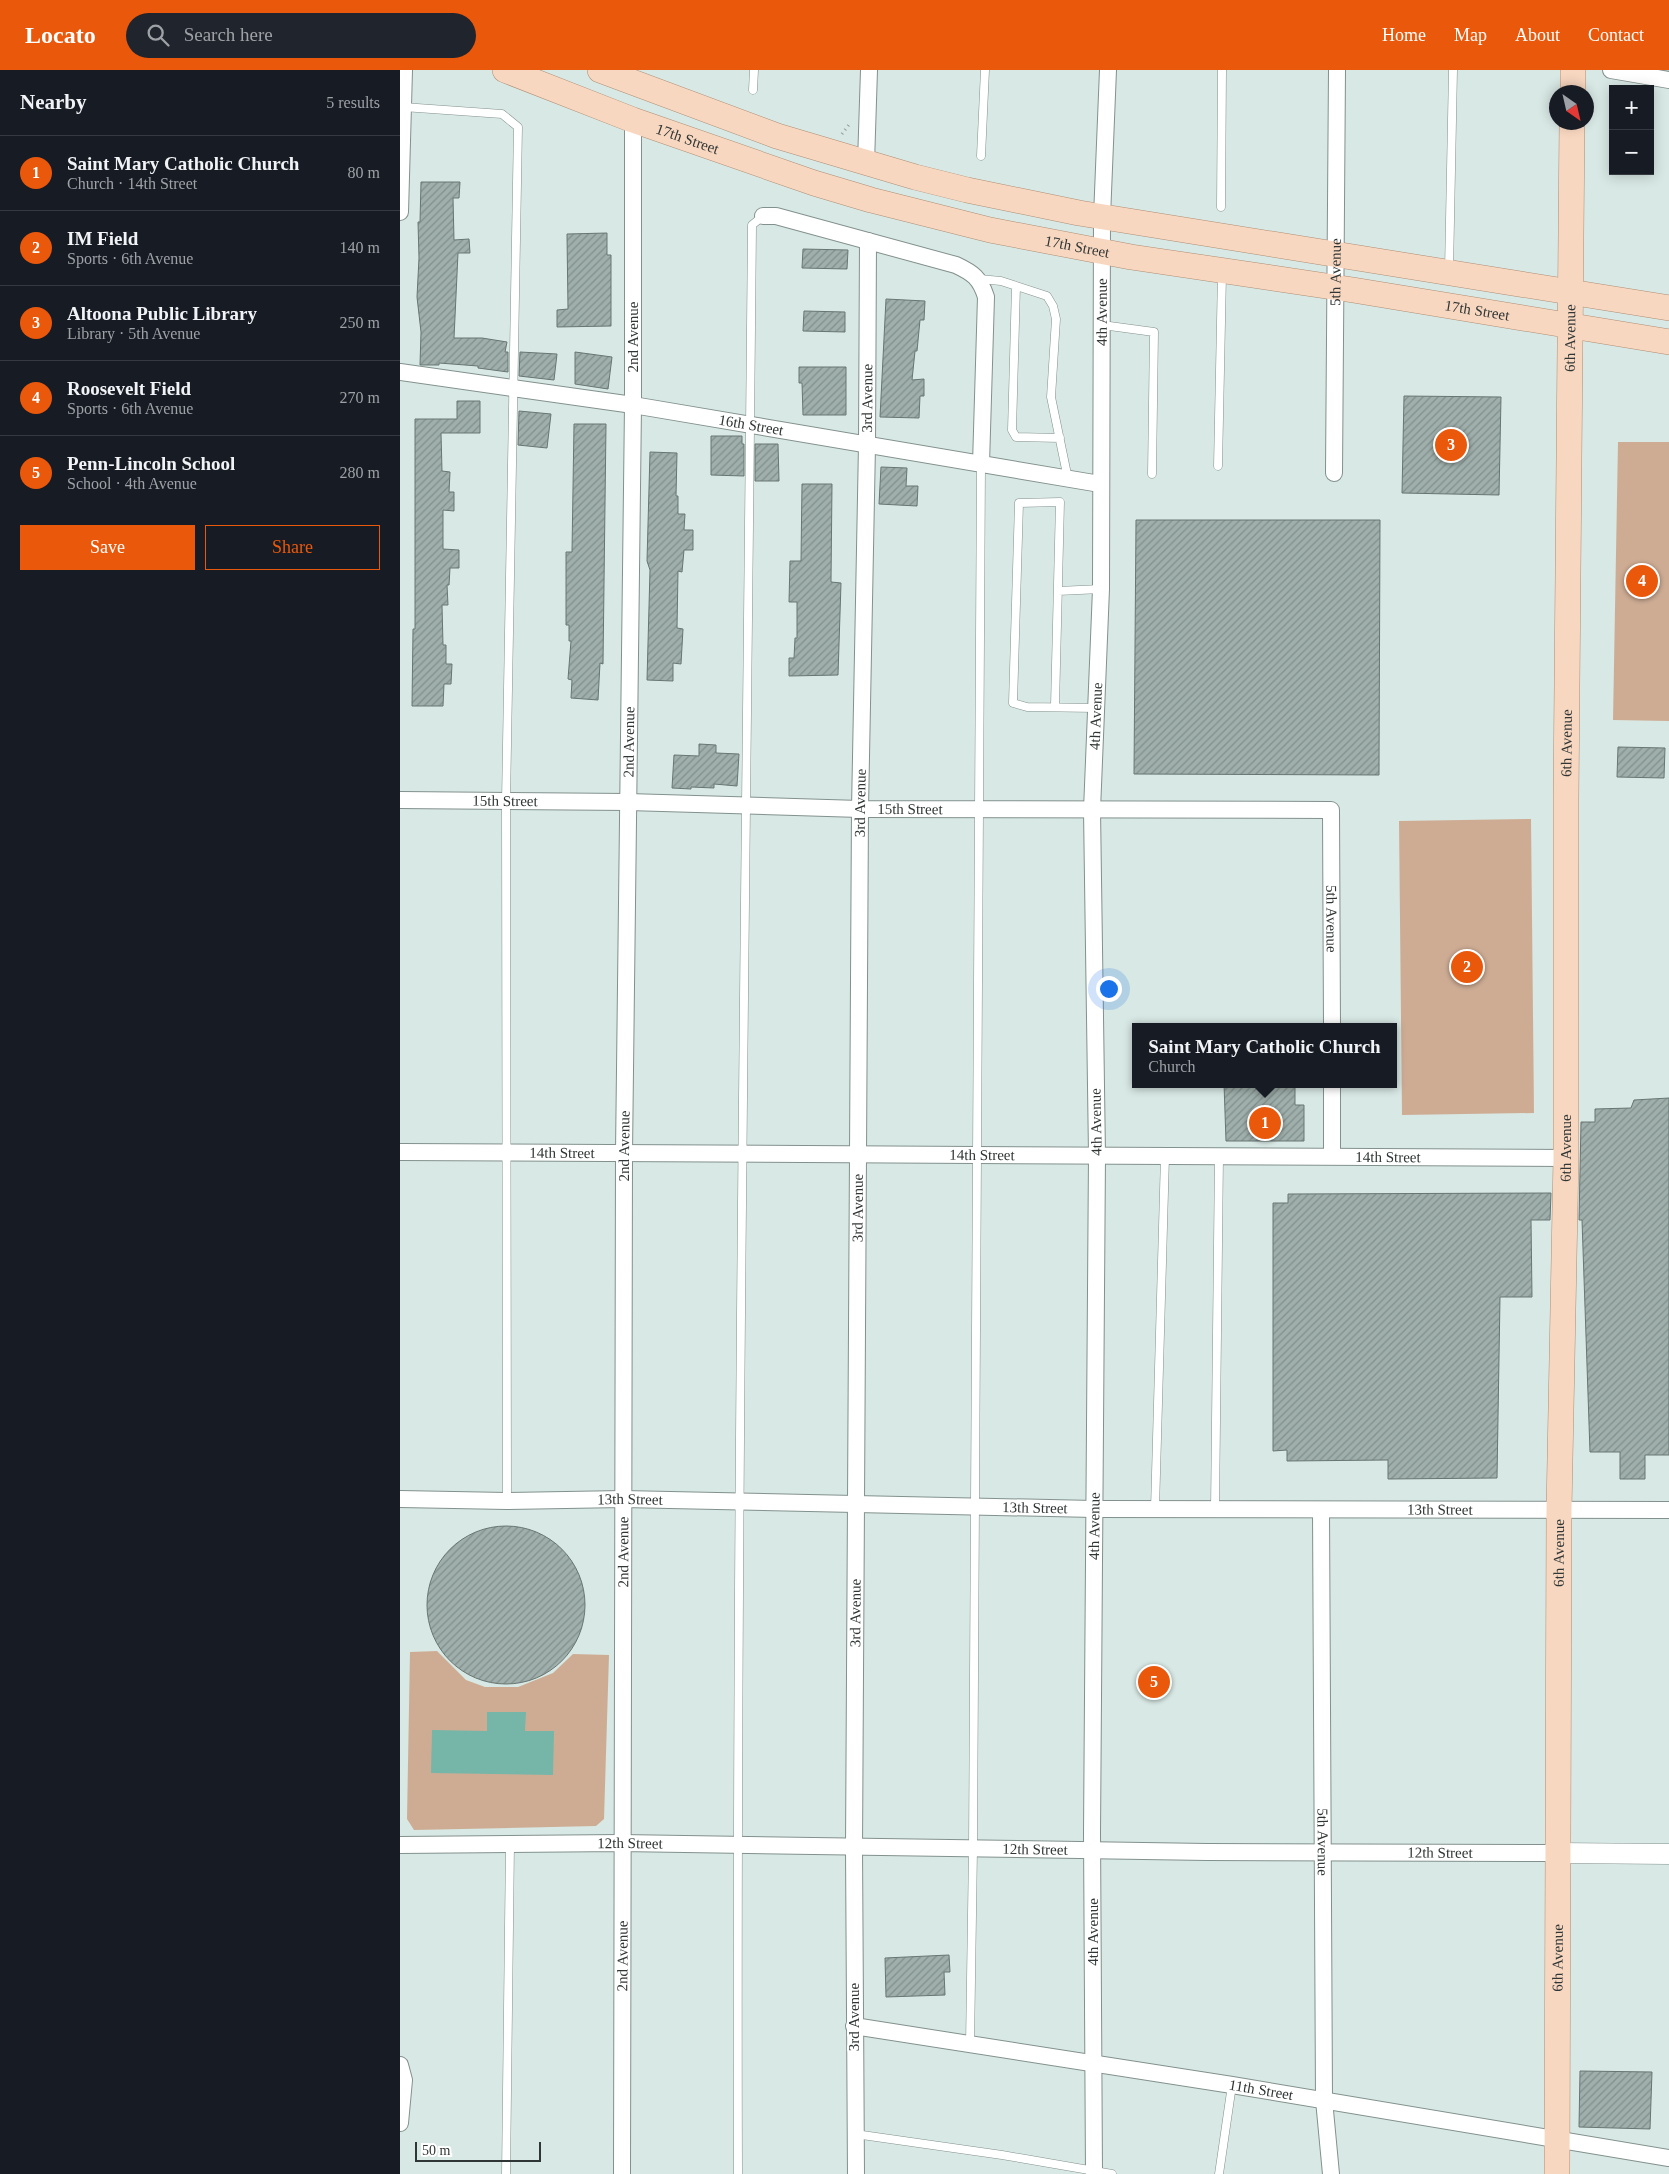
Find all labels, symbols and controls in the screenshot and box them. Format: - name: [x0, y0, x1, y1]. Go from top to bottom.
- search box: [126, 13, 476, 58]
- icon: search: [144, 21, 172, 49]
- text: Locato: [25, 22, 96, 48]
- text: Search here: [184, 24, 273, 45]
- text: Home: [1382, 25, 1426, 45]
- text: Map: [1454, 25, 1487, 45]
- text: About: [1515, 25, 1560, 45]
- text: Contact: [1588, 25, 1644, 45]
- north arrow: [1549, 85, 1594, 130]
- map controls: [1609, 85, 1654, 175]
- button: +: [1609, 85, 1654, 130]
- text: Nearby: [20, 90, 87, 114]
- text: 5 results: [326, 94, 380, 111]
- street label: 17th Street: [654, 121, 722, 158]
- button: −: [1609, 130, 1654, 175]
- text: Saint Mary Catholic Church: [67, 153, 299, 174]
- text: 1: [32, 164, 40, 181]
- text: 80 m: [348, 164, 380, 181]
- text: Church · 14th Street: [67, 175, 197, 192]
- text: IM Field: [67, 228, 138, 249]
- street label: 17th Street: [1043, 233, 1112, 261]
- street label: 5th Avenue: [1327, 238, 1344, 306]
- text: 2: [32, 239, 40, 256]
- text: 140 m: [340, 239, 380, 256]
- text: Sports · 6th Avenue: [67, 250, 193, 267]
- street label: 4th Avenue: [1094, 278, 1110, 346]
- street label: 17th Street: [1443, 297, 1511, 324]
- street label: 2nd Avenue: [625, 301, 641, 372]
- text: Altoona Public Library: [67, 303, 257, 324]
- street label: 6th Avenue: [1562, 304, 1578, 372]
- text: 3: [32, 314, 40, 331]
- text: 250 m: [340, 314, 380, 331]
- text: Library · 5th Avenue: [67, 325, 200, 342]
- street label: 3rd Avenue: [859, 363, 875, 432]
- text: Roosevelt Field: [67, 378, 191, 399]
- text: 4: [32, 389, 40, 406]
- text: 270 m: [340, 389, 380, 406]
- text: Sports · 6th Avenue: [67, 400, 193, 417]
- street label: 16th Street: [717, 412, 785, 438]
- pin: 3: [1435, 426, 1467, 464]
- text: Penn-Lincoln School: [67, 453, 235, 474]
- text: 5: [32, 464, 40, 481]
- text: 280 m: [340, 464, 380, 481]
- text: School · 4th Avenue: [67, 475, 197, 492]
- button: Save: [20, 525, 195, 570]
- button: Share: [205, 525, 380, 570]
- pin: 4: [1626, 562, 1658, 600]
- street label: 4th Avenue: [1086, 682, 1105, 750]
- street label: 2nd Avenue: [621, 706, 637, 778]
- street label: 6th Avenue: [1558, 709, 1575, 777]
- street label: 3rd Avenue: [852, 768, 869, 837]
- street label: 15th Street: [472, 793, 539, 809]
- street label: 15th Street: [877, 801, 943, 817]
- street label: 5th Avenue: [1323, 885, 1340, 953]
- pin: 2: [1451, 948, 1483, 986]
- your location: [1096, 976, 1122, 1002]
- popup: [1132, 1023, 1397, 1088]
- text: Saint Mary Catholic Church: [1148, 1036, 1381, 1057]
- text: Church: [1148, 1058, 1195, 1075]
- street label: 4th Avenue: [1087, 1088, 1105, 1156]
- pin: 1: [1249, 1104, 1281, 1142]
- street label: 2nd Avenue: [616, 1110, 633, 1182]
- street label: 6th Avenue: [1558, 1114, 1574, 1182]
- street label: 14th Street: [529, 1145, 596, 1161]
- street label: 14th Street: [949, 1147, 1016, 1163]
- street label: 14th Street: [1355, 1149, 1422, 1165]
- street label: 3rd Avenue: [849, 1173, 866, 1242]
- street label: 13th Street: [597, 1491, 664, 1508]
- street label: 4th Avenue: [1086, 1492, 1103, 1560]
- street label: 13th Street: [1002, 1499, 1069, 1516]
- street label: 13th Street: [1407, 1502, 1473, 1518]
- street label: 2nd Avenue: [615, 1516, 631, 1588]
- street label: 6th Avenue: [1551, 1519, 1567, 1587]
- street label: 3rd Avenue: [847, 1578, 864, 1647]
- pin: 5: [1138, 1663, 1170, 1701]
- street label: 5th Avenue: [1315, 1808, 1331, 1876]
- street label: 12th Street: [597, 1835, 664, 1852]
- street label: 12th Street: [1002, 1841, 1069, 1858]
- street label: 12th Street: [1407, 1845, 1473, 1861]
- street label: 4th Avenue: [1085, 1898, 1101, 1966]
- street label: 2nd Avenue: [614, 1920, 630, 1992]
- street label: 6th Avenue: [1550, 1924, 1566, 1992]
- street label: 3rd Avenue: [846, 1982, 862, 2051]
- street label: 11th Street: [1228, 2077, 1295, 2103]
- scale bar: [415, 2139, 541, 2162]
- text: 50 m: [422, 2143, 450, 2158]

